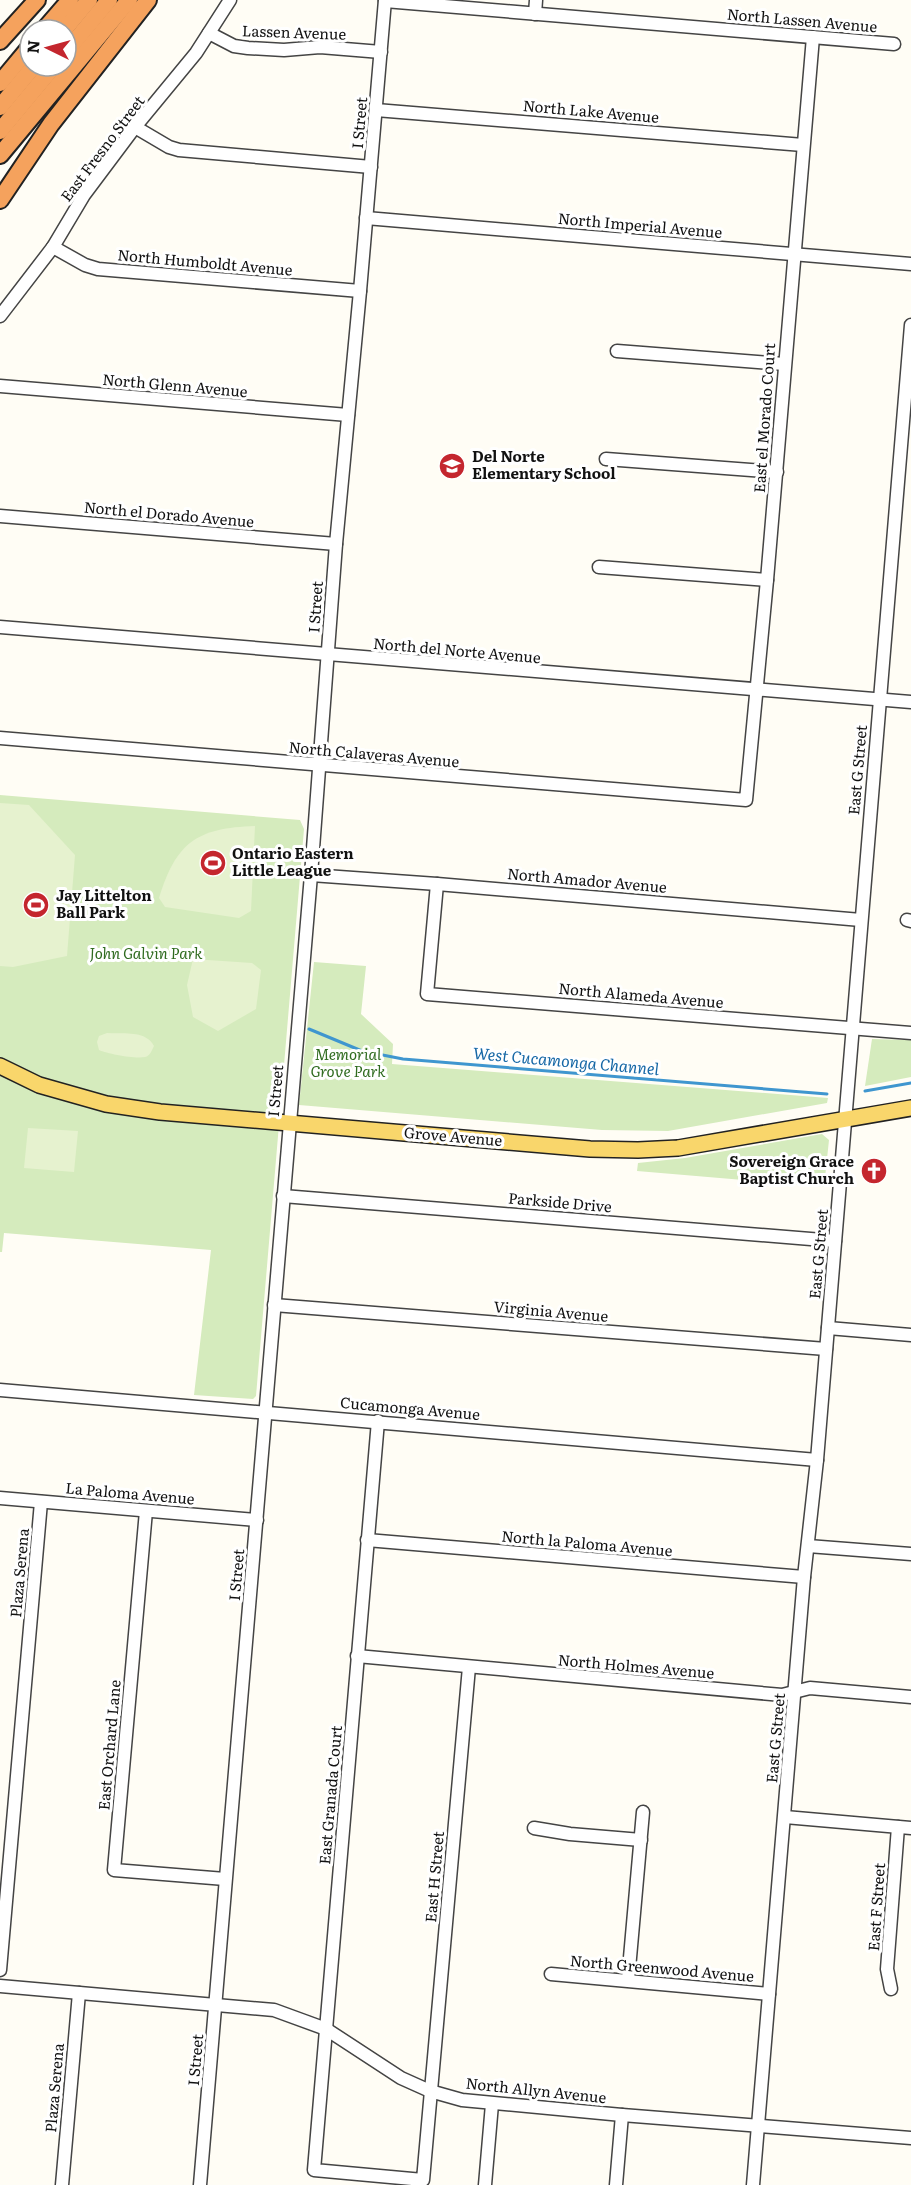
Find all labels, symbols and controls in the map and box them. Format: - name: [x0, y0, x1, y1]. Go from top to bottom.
- street label: North Lassen Avenue: [726, 1, 878, 38]
- north arrow: [18, 18, 78, 78]
- street label: Lassen Avenue: [242, 18, 347, 45]
- text: N: [20, 39, 45, 54]
- street label: East Fresno Street: [54, 90, 149, 206]
- street label: North Lake Avenue: [522, 93, 660, 128]
- street label: I Street: [345, 96, 372, 150]
- street label: North Imperial Avenue: [557, 206, 723, 243]
- street label: North Humboldt Avenue: [117, 242, 294, 281]
- street label: East el Morado Court: [747, 342, 780, 493]
- street label: North Glenn Avenue: [102, 367, 249, 402]
- place label: Del Norte Elementary School: [472, 444, 616, 484]
- school or university icon: Del Norte Elementary School: [437, 451, 467, 481]
- street label: North el Dorado Avenue: [83, 495, 255, 532]
- street label: I Street: [301, 580, 328, 634]
- street label: North del Norte Avenue: [372, 631, 542, 668]
- street label: East G Street: [841, 724, 872, 816]
- street label: North Calaveras Avenue: [288, 735, 461, 772]
- place label: Ontario Eastern Little League: [232, 841, 354, 881]
- sports icon: Ontario Eastern Little League: [198, 848, 228, 878]
- street label: North Amador Avenue: [506, 861, 668, 898]
- place label: Jay Littelton Ball Park: [56, 883, 152, 923]
- sports icon: Jay Littelton Ball Park: [21, 890, 51, 920]
- park label: John Galvin Park: [90, 941, 203, 964]
- street label: North Alameda Avenue: [558, 976, 725, 1013]
- water label: West Cucamonga Channel: [472, 1040, 661, 1080]
- park label: Memorial Grove Park: [311, 1042, 386, 1082]
- street label: I Street: [261, 1064, 288, 1118]
- street label: Grove Avenue: [403, 1120, 504, 1151]
- place label: Sovereign Grace Baptist Church: [729, 1149, 855, 1189]
- church icon: Sovereign Grace Baptist Church: [859, 1156, 889, 1186]
- street label: Parkside Drive: [507, 1186, 613, 1218]
- street label: East G Street: [802, 1208, 833, 1300]
- street label: Virginia Avenue: [493, 1294, 610, 1327]
- street label: Cucamonga Avenue: [339, 1390, 481, 1425]
- street label: La Paloma Avenue: [65, 1475, 196, 1510]
- street label: North la Paloma Avenue: [501, 1524, 674, 1561]
- street label: Plaza Serena: [3, 1526, 34, 1619]
- street label: I Street: [222, 1548, 249, 1602]
- street label: North Holmes Avenue: [557, 1647, 716, 1684]
- street label: East Orchard Lane: [91, 1678, 126, 1811]
- street label: East G Street: [759, 1692, 790, 1784]
- street label: East Granada Court: [312, 1724, 347, 1865]
- street label: East H Street: [418, 1830, 449, 1924]
- street label: East F Street: [861, 1862, 890, 1952]
- street label: North Greenwood Avenue: [569, 1948, 755, 1987]
- street label: I Street: [181, 2033, 208, 2087]
- street label: Plaza Serena: [38, 2041, 69, 2134]
- street label: North Allyn Avenue: [465, 2071, 608, 2108]

